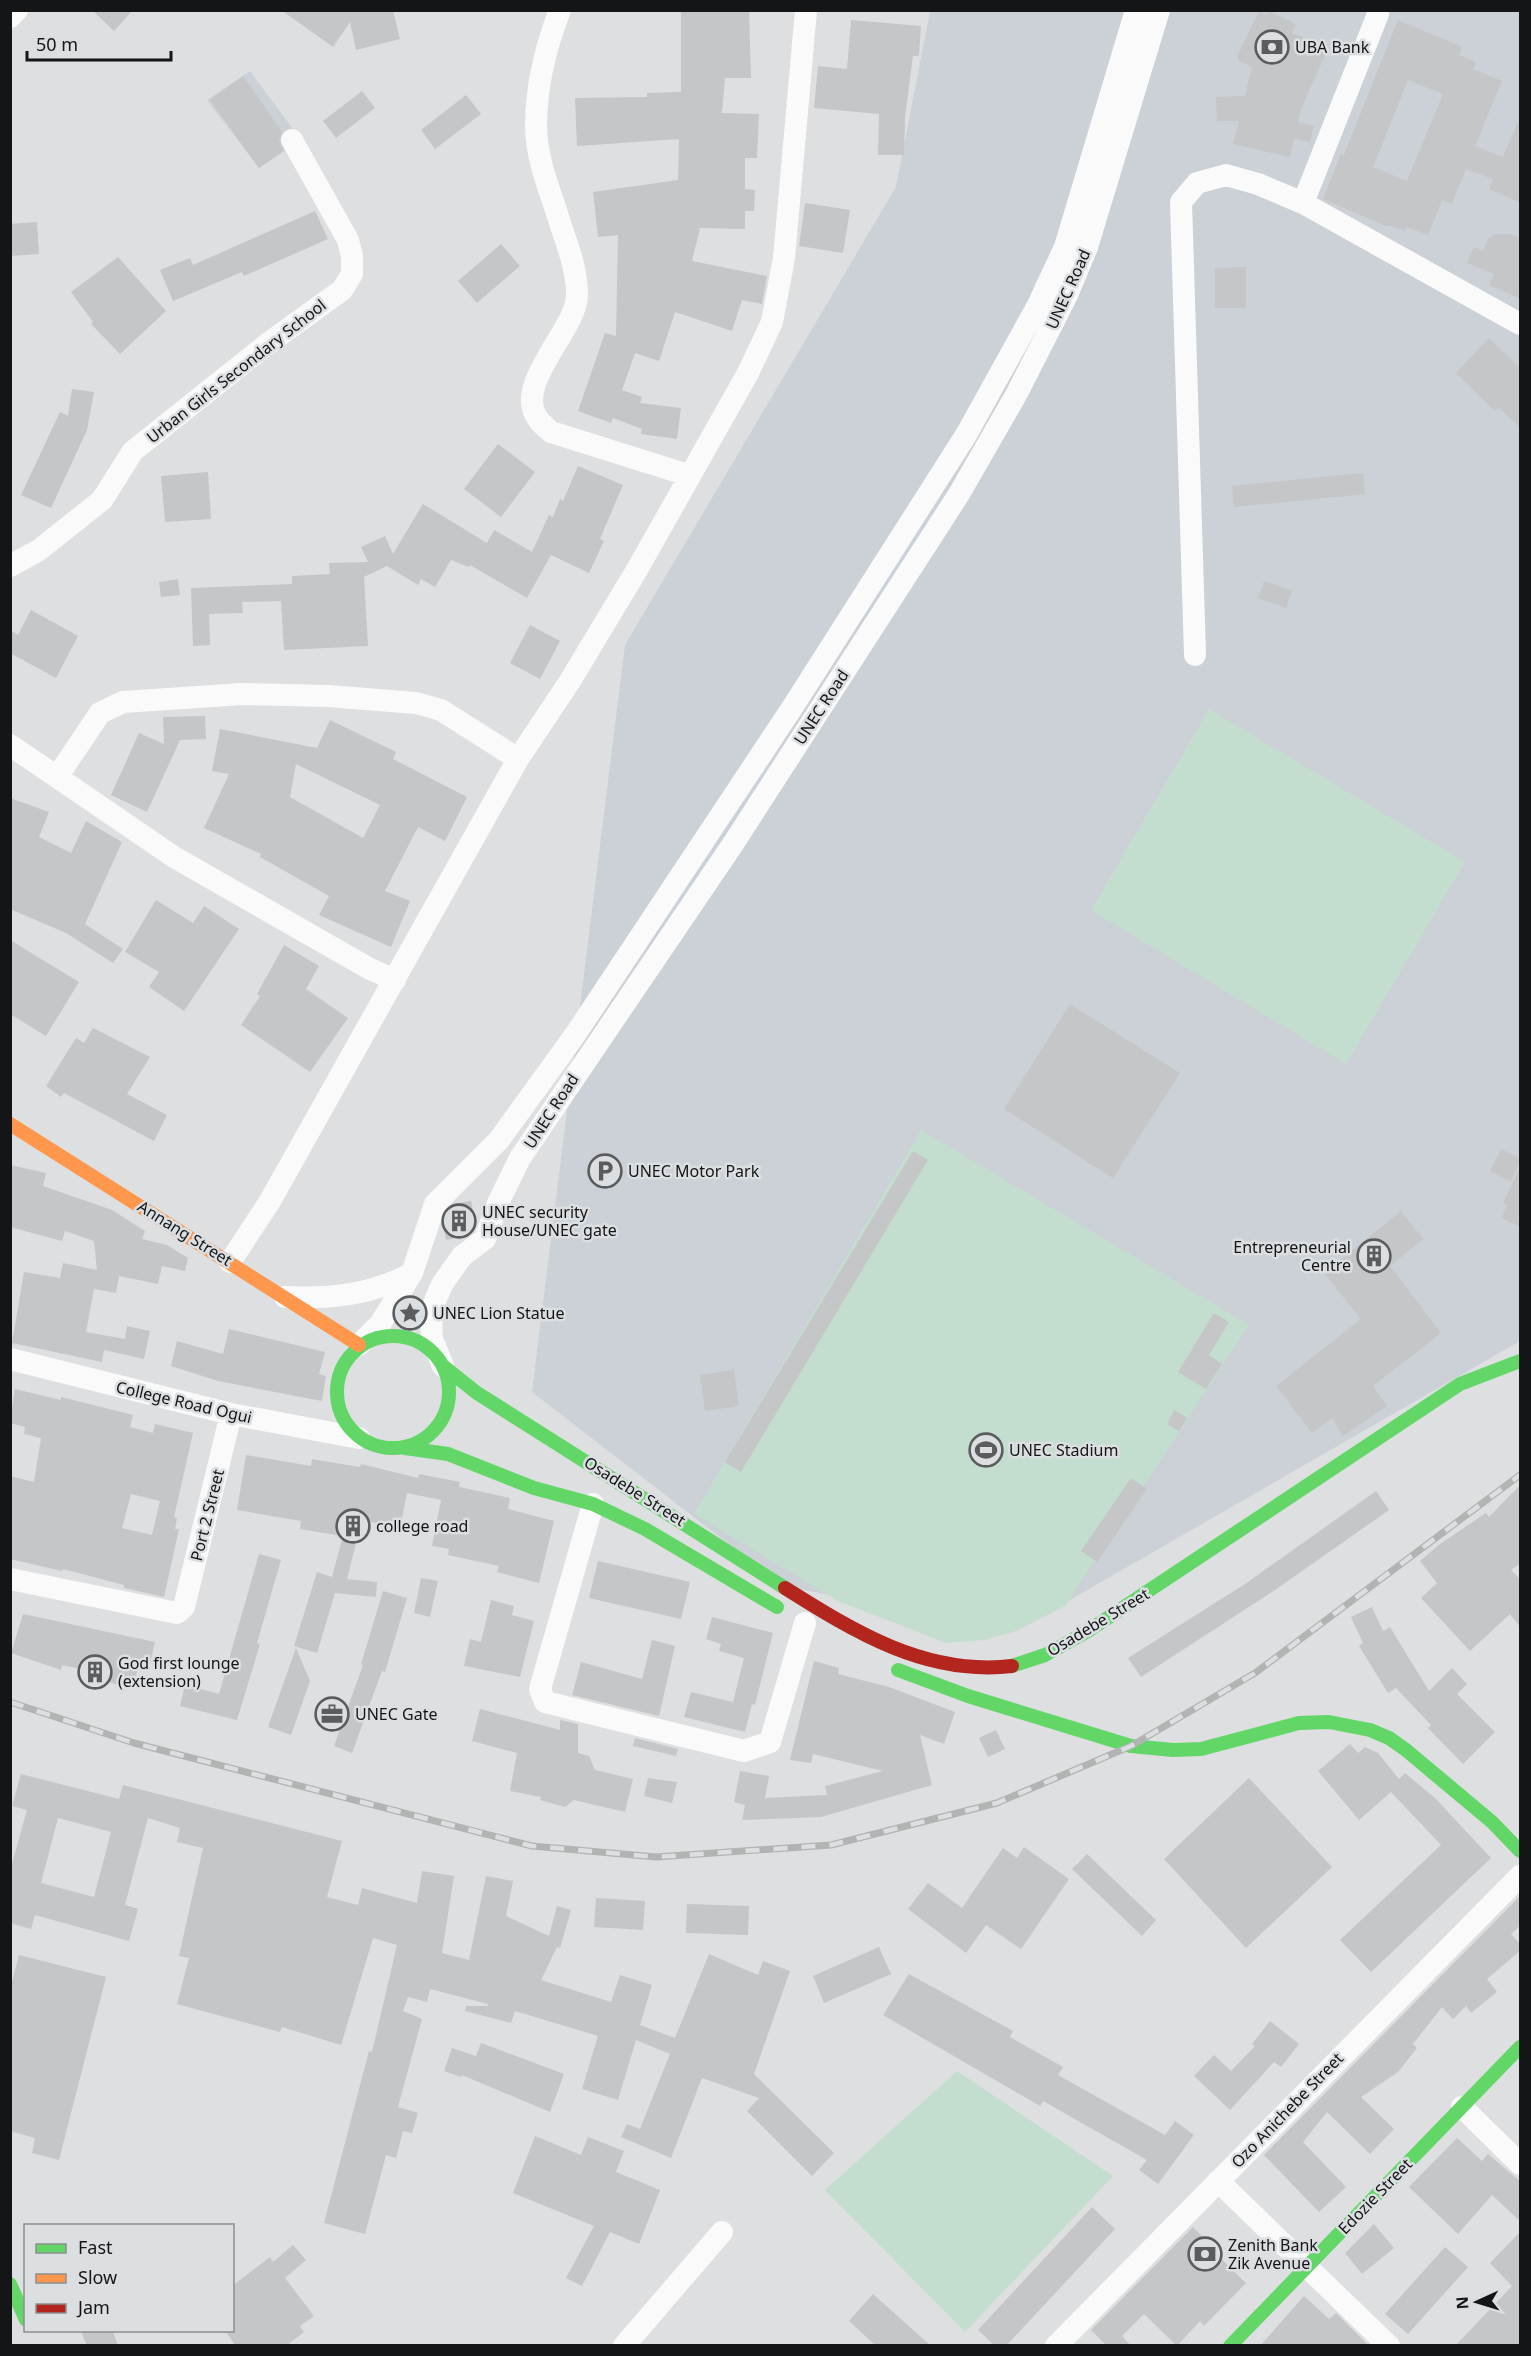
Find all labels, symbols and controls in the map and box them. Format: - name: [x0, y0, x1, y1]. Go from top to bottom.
- scale bar: [27, 24, 171, 62]
- bank icon: UBA Bank: [1254, 29, 1290, 65]
- text: 50 m: [36, 32, 78, 56]
- place label: UBA Bank: [1295, 36, 1370, 58]
- street label: UNEC Road: [1041, 245, 1095, 333]
- street label: Urban Girls Secondary School: [142, 294, 330, 448]
- street label: UNEC Road: [788, 665, 854, 749]
- street label: UNEC Road: [518, 1069, 584, 1153]
- parking icon: UNEC Motor Park: [587, 1153, 623, 1189]
- place label: UNEC Motor Park: [628, 1160, 760, 1182]
- street label: Annang Street: [134, 1195, 237, 1271]
- place label: UNEC security House/UNEC gate: [482, 1201, 617, 1241]
- building icon: UNEC security House/UNEC gate: [441, 1203, 477, 1239]
- place label: Entrepreneurial Centre: [1233, 1236, 1351, 1276]
- building icon: Entrepreneurial Centre: [1356, 1238, 1392, 1274]
- place icon: UNEC Lion Statue: [392, 1295, 428, 1331]
- place label: UNEC Lion Statue: [433, 1302, 565, 1324]
- street label: College Road Ogui: [114, 1376, 254, 1428]
- sports icon: UNEC Stadium: [968, 1432, 1004, 1468]
- place label: UNEC Stadium: [1009, 1439, 1118, 1461]
- street label: Osadebe Street: [580, 1451, 690, 1531]
- street label: Port 2 Street: [185, 1467, 229, 1563]
- building icon: college road: [335, 1508, 371, 1544]
- place label: college road: [376, 1515, 468, 1537]
- street label: Osadebe Street: [1043, 1583, 1153, 1661]
- place label: God first lounge (extension): [118, 1652, 240, 1692]
- building icon: God first lounge (extension): [77, 1654, 113, 1690]
- office icon: UNEC Gate: [314, 1696, 350, 1732]
- place label: UNEC Gate: [355, 1703, 437, 1725]
- street label: Ozo Anichebe Street: [1226, 2047, 1348, 2172]
- street label: Edozie Street: [1333, 2153, 1417, 2239]
- legend: [24, 2224, 234, 2332]
- place label: Zenith Bank Zik Avenue: [1228, 2234, 1318, 2274]
- text: Fast: [78, 2235, 113, 2259]
- bank icon: Zenith Bank Zik Avenue: [1187, 2236, 1223, 2272]
- text: Slow: [78, 2265, 117, 2289]
- north arrow: [1447, 2272, 1507, 2332]
- text: Jam: [76, 2295, 110, 2319]
- text: N: [1451, 2296, 1473, 2310]

